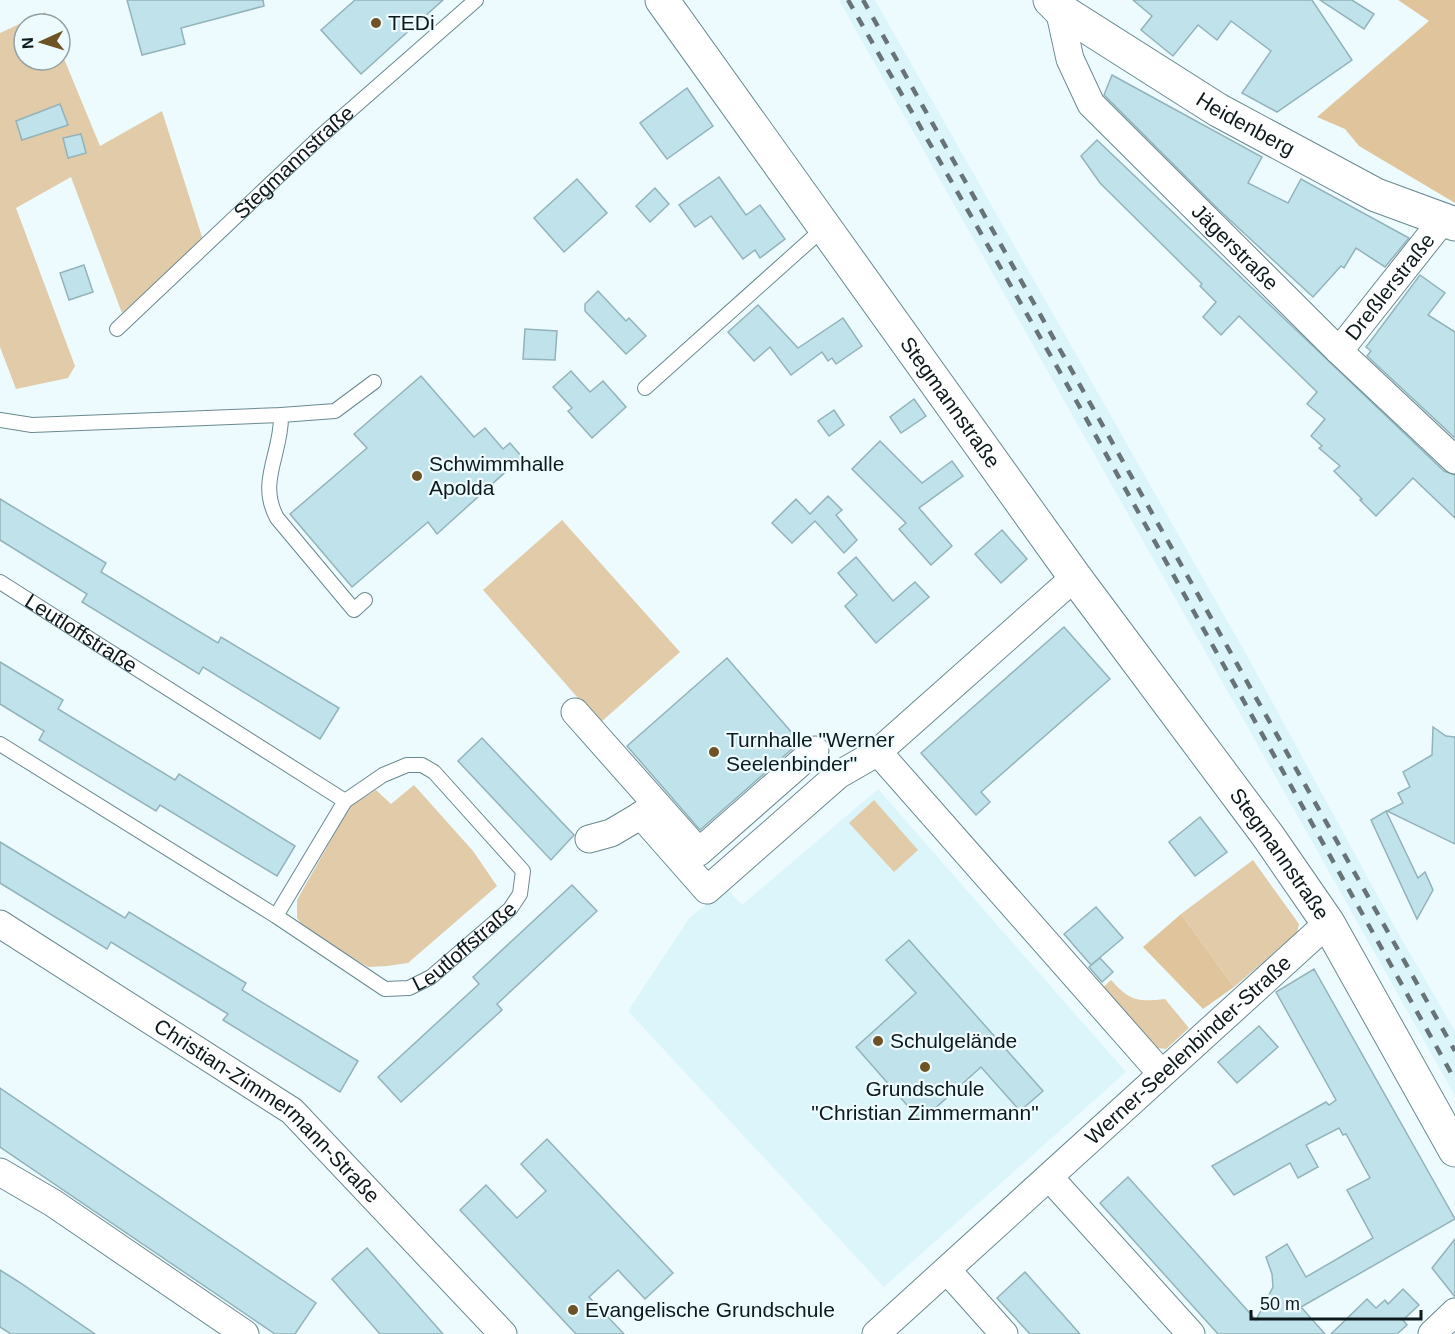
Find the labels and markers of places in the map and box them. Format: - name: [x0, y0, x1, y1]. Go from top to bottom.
- place label: TEDi: [388, 11, 435, 34]
- marker: TEDi: [369, 16, 383, 30]
- place label: Schwimmhalle Apolda: [429, 452, 564, 499]
- marker: Schwimmhalle Apolda: [410, 469, 424, 483]
- place label: Turnhalle "Werner Seelenbinder": [726, 728, 895, 775]
- marker: Turnhalle "Werner Seelenbinder": [707, 745, 721, 759]
- place label: Schulgelände: [890, 1029, 1017, 1052]
- marker: Schulgelände: [871, 1034, 885, 1048]
- marker: Grundschule "Christian Zimmermann": [918, 1060, 932, 1074]
- place label: Grundschule "Christian Zimmermann": [811, 1077, 1039, 1124]
- place label: Evangelische Grundschule: [585, 1298, 835, 1321]
- marker: Evangelische Grundschule: [566, 1303, 580, 1317]

